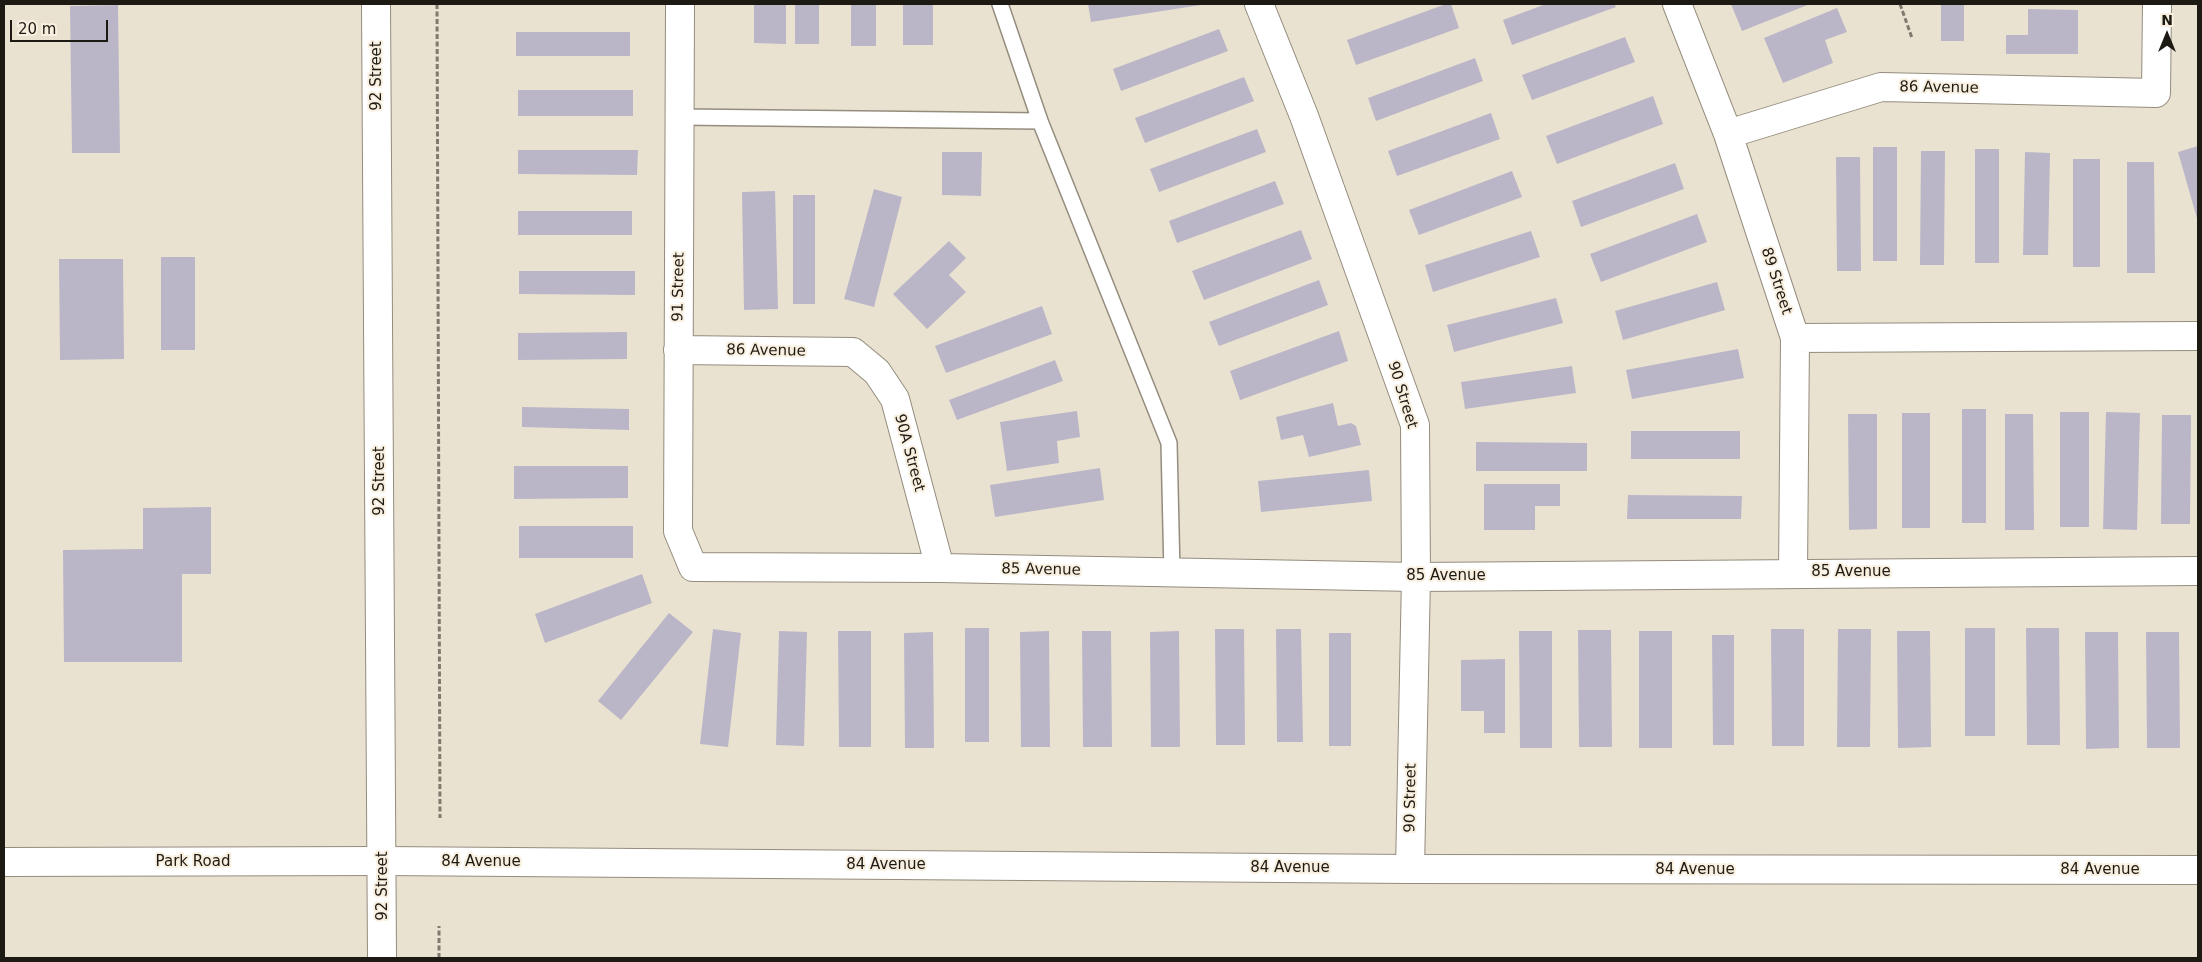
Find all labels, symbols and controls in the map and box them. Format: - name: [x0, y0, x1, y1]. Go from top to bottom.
- scale bar: [12, 10, 110, 42]
- north arrow: [2142, 10, 2192, 60]
- text: N: [2161, 12, 2173, 28]
- text: 20 m: [18, 20, 56, 38]
- street label: 92 Street: [368, 41, 386, 111]
- street label: 86 Avenue: [1899, 78, 1979, 98]
- street label: 89 Street: [1757, 245, 1795, 317]
- street label: 91 Street: [669, 252, 689, 322]
- street label: 86 Avenue: [726, 341, 806, 361]
- street label: 90 Street: [1383, 359, 1421, 431]
- street label: 90A Street: [890, 412, 928, 494]
- street label: 92 Street: [371, 446, 389, 516]
- street label: 85 Avenue: [1001, 560, 1081, 580]
- street label: 85 Avenue: [1811, 563, 1891, 581]
- street label: 85 Avenue: [1406, 567, 1486, 585]
- street label: 90 Street: [1401, 763, 1421, 833]
- street label: 92 Street: [374, 851, 392, 921]
- street label: Park Road: [156, 853, 230, 871]
- street label: 84 Avenue: [441, 853, 521, 871]
- street label: 84 Avenue: [846, 856, 926, 874]
- street label: 84 Avenue: [1250, 859, 1330, 877]
- street label: 84 Avenue: [1655, 861, 1735, 879]
- street label: 84 Avenue: [2060, 861, 2140, 879]

